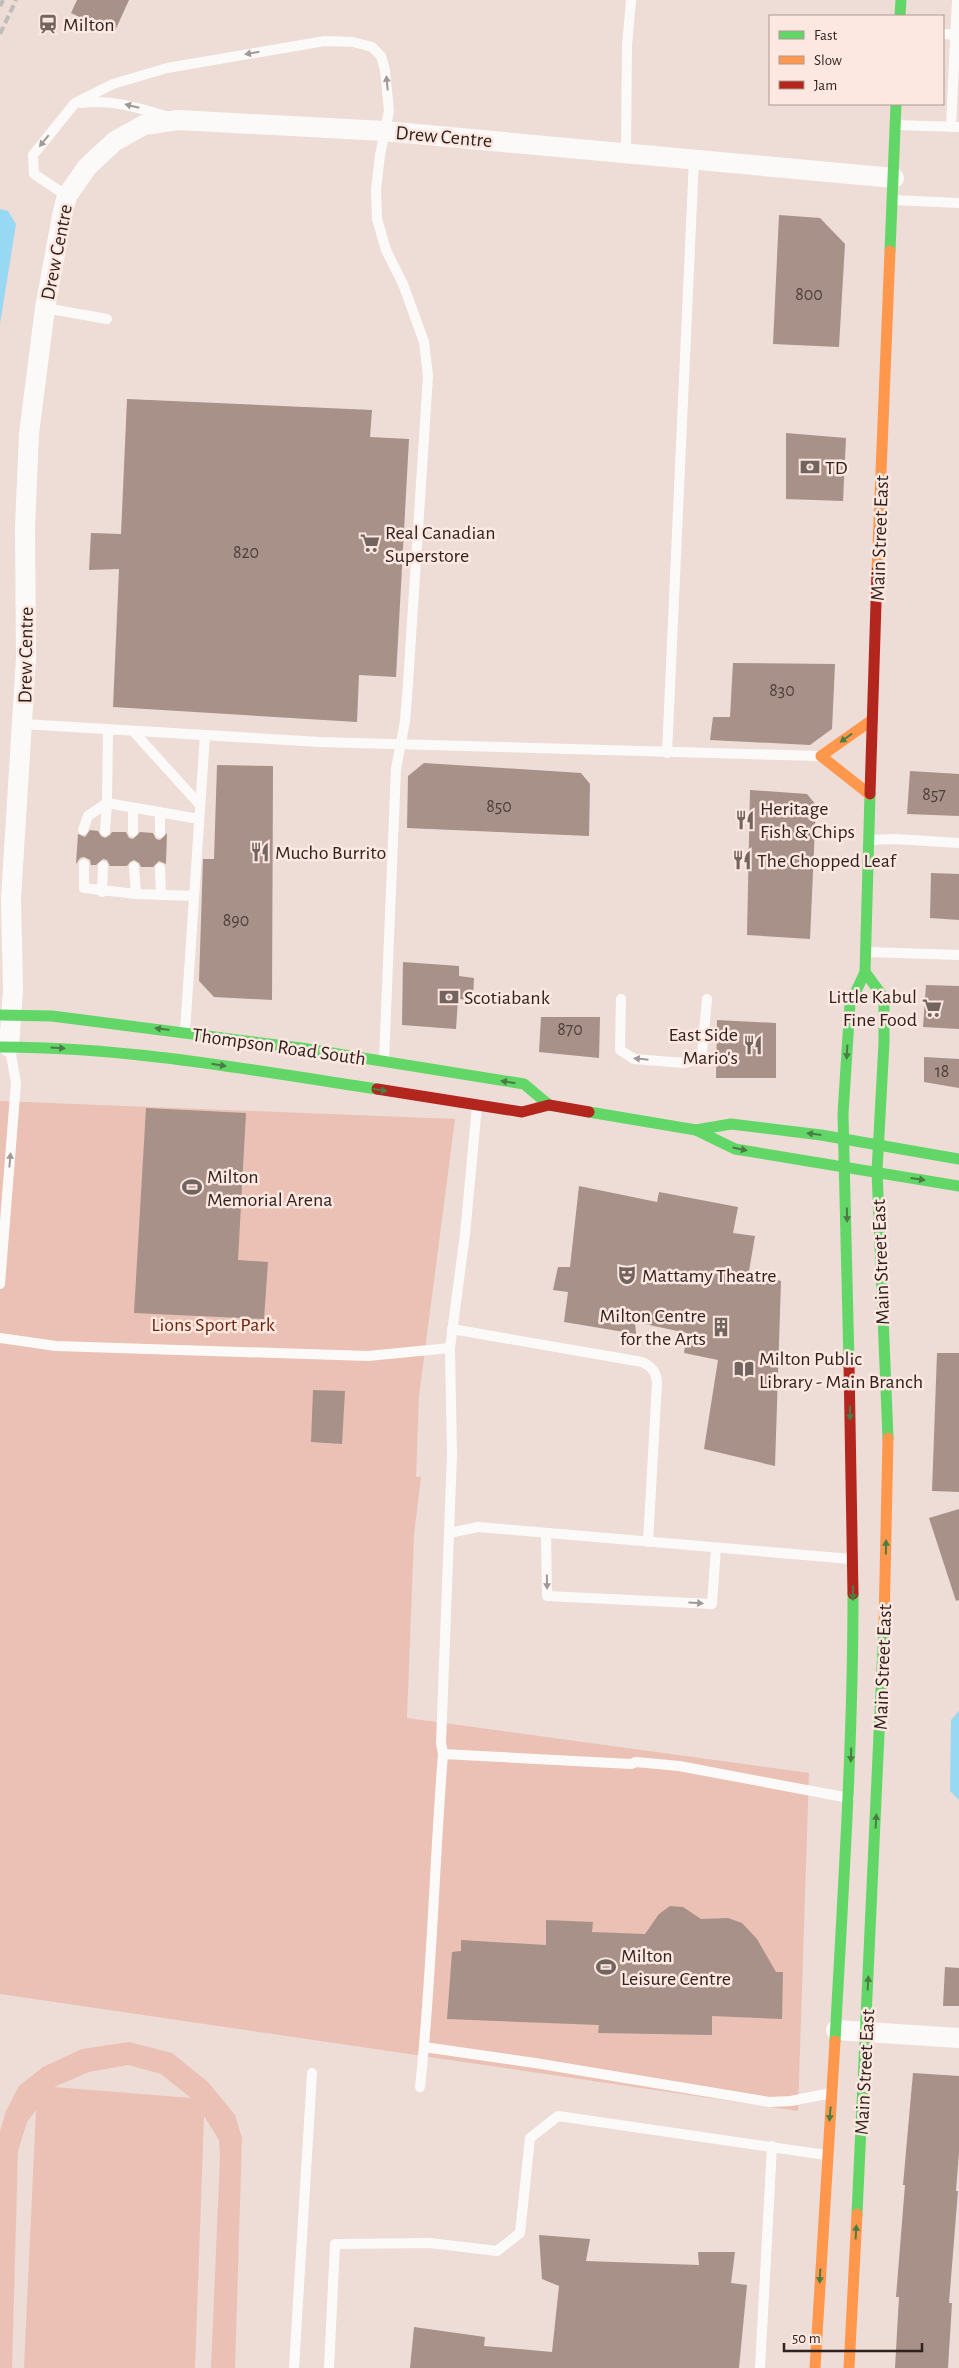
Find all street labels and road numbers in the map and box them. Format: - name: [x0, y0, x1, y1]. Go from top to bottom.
- street label: Drew Centre: [395, 123, 493, 151]
- street label: Drew Centre: [38, 203, 76, 302]
- street label: Main Street East: [868, 474, 892, 601]
- street label: Drew Centre: [15, 606, 37, 704]
- street label: Thompson Road South: [191, 1025, 367, 1069]
- street label: Main Street East: [869, 1198, 893, 1325]
- street label: Main Street East: [871, 1603, 895, 1730]
- street label: Main Street East: [852, 2008, 878, 2135]

